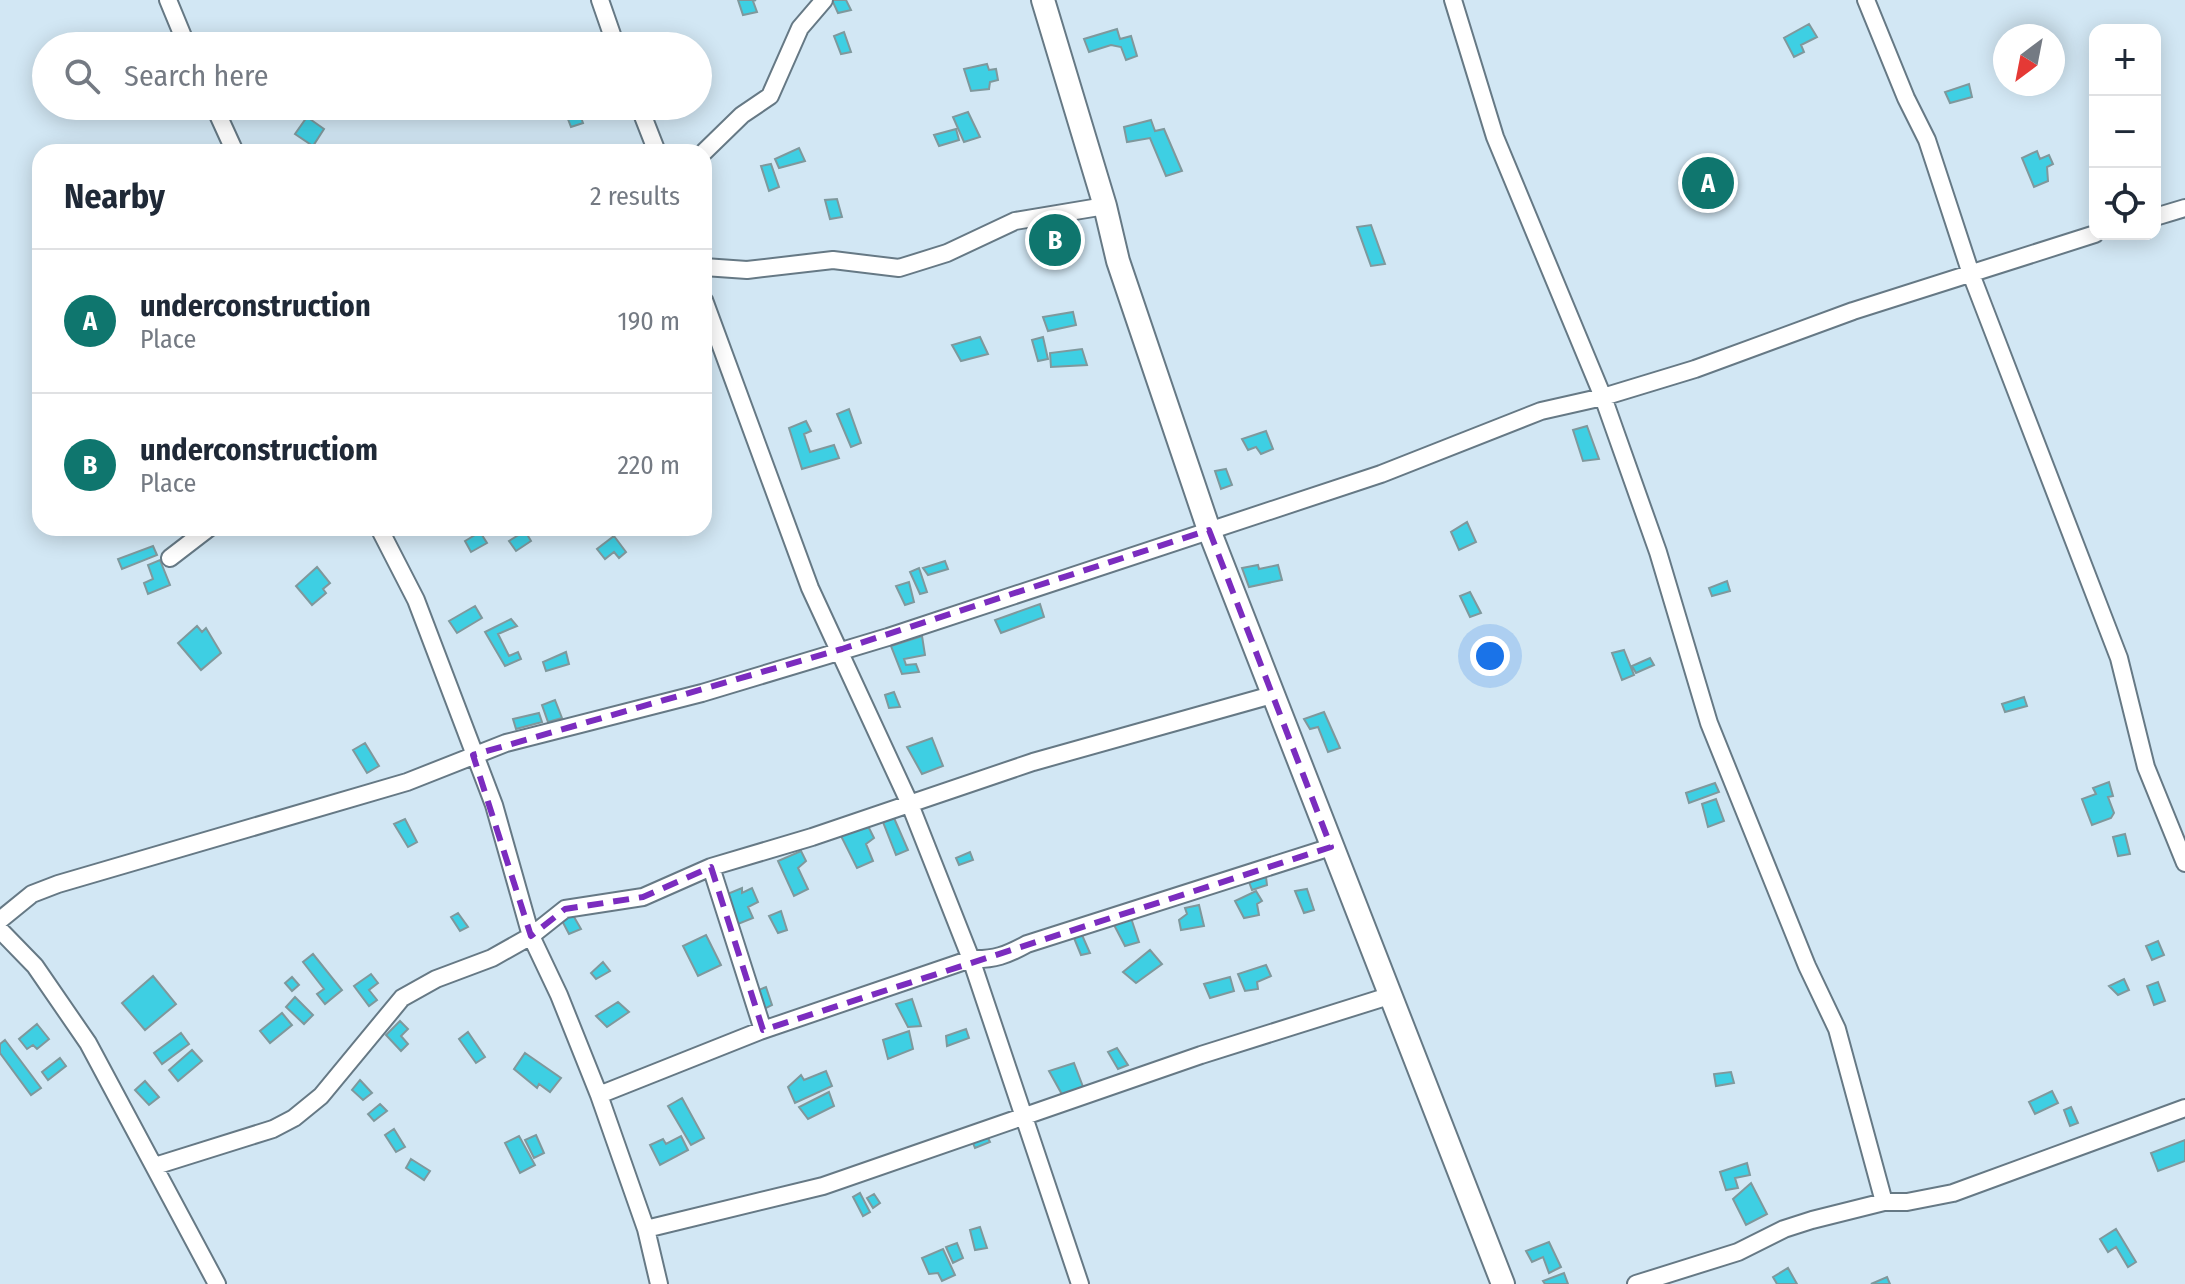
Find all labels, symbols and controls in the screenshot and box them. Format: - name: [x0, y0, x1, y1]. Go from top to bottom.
- north arrow: [1993, 24, 2065, 96]
- map controls: [2089, 24, 2161, 240]
- button: +: [2089, 24, 2161, 96]
- search box: [32, 32, 712, 120]
- icon: search: [60, 54, 104, 98]
- text: Search here: [124, 58, 269, 94]
- button: −: [2089, 96, 2161, 168]
- pin: A: [1682, 153, 1734, 213]
- button: locate: [2089, 168, 2161, 240]
- text: Nearby: [64, 176, 165, 217]
- text: 2 results: [590, 181, 680, 212]
- pin: B: [1029, 210, 1081, 270]
- text: underconstruction: [140, 288, 371, 324]
- text: A: [83, 306, 97, 337]
- text: 190 m: [618, 306, 680, 337]
- text: Place: [140, 324, 196, 355]
- text: underconstructiom: [140, 432, 378, 468]
- text: B: [83, 450, 97, 481]
- text: 220 m: [617, 450, 680, 481]
- text: Place: [140, 468, 196, 499]
- your location: [1470, 636, 1510, 676]

